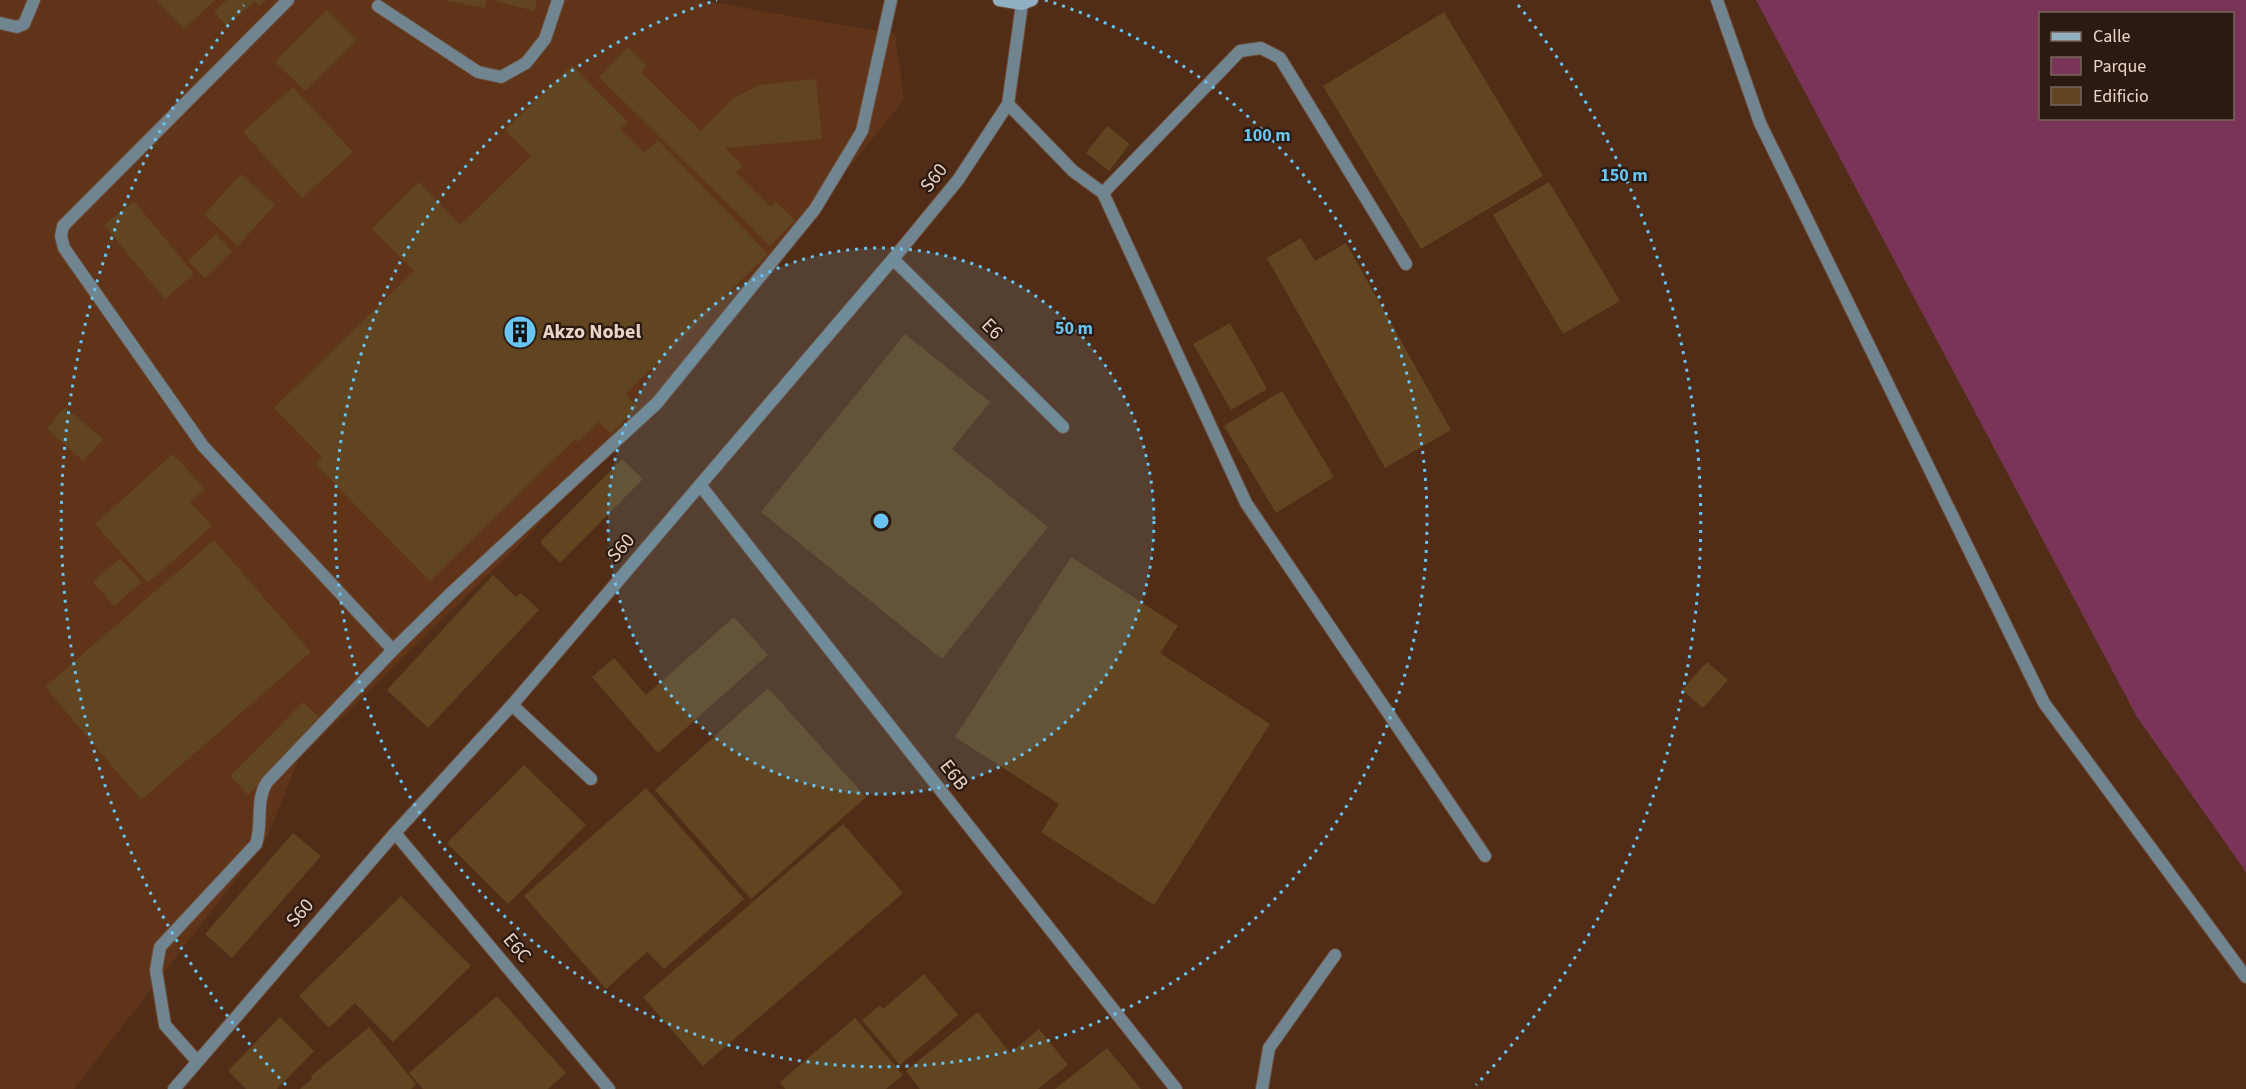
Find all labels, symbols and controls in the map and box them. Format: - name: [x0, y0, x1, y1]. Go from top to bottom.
- legend: [2039, 12, 2234, 120]
- text: Calle: [2093, 24, 2131, 49]
- text: Parque: [2093, 54, 2146, 79]
- text: Edificio: [2093, 84, 2149, 109]
- text: 100 m: [1243, 123, 1291, 148]
- street label: S60: [914, 157, 954, 199]
- text: 150 m: [1600, 163, 1648, 188]
- street label: E6: [975, 312, 1009, 346]
- building icon: Akzo Nobel: [502, 314, 538, 350]
- text: 50 m: [1055, 316, 1093, 341]
- place label: Akzo Nobel: [542, 318, 641, 346]
- centre of rings: [871, 511, 891, 531]
- street label: S60: [600, 527, 642, 569]
- street label: E6B: [933, 754, 975, 796]
- street label: S60: [279, 892, 321, 934]
- street label: E6C: [496, 927, 538, 969]

